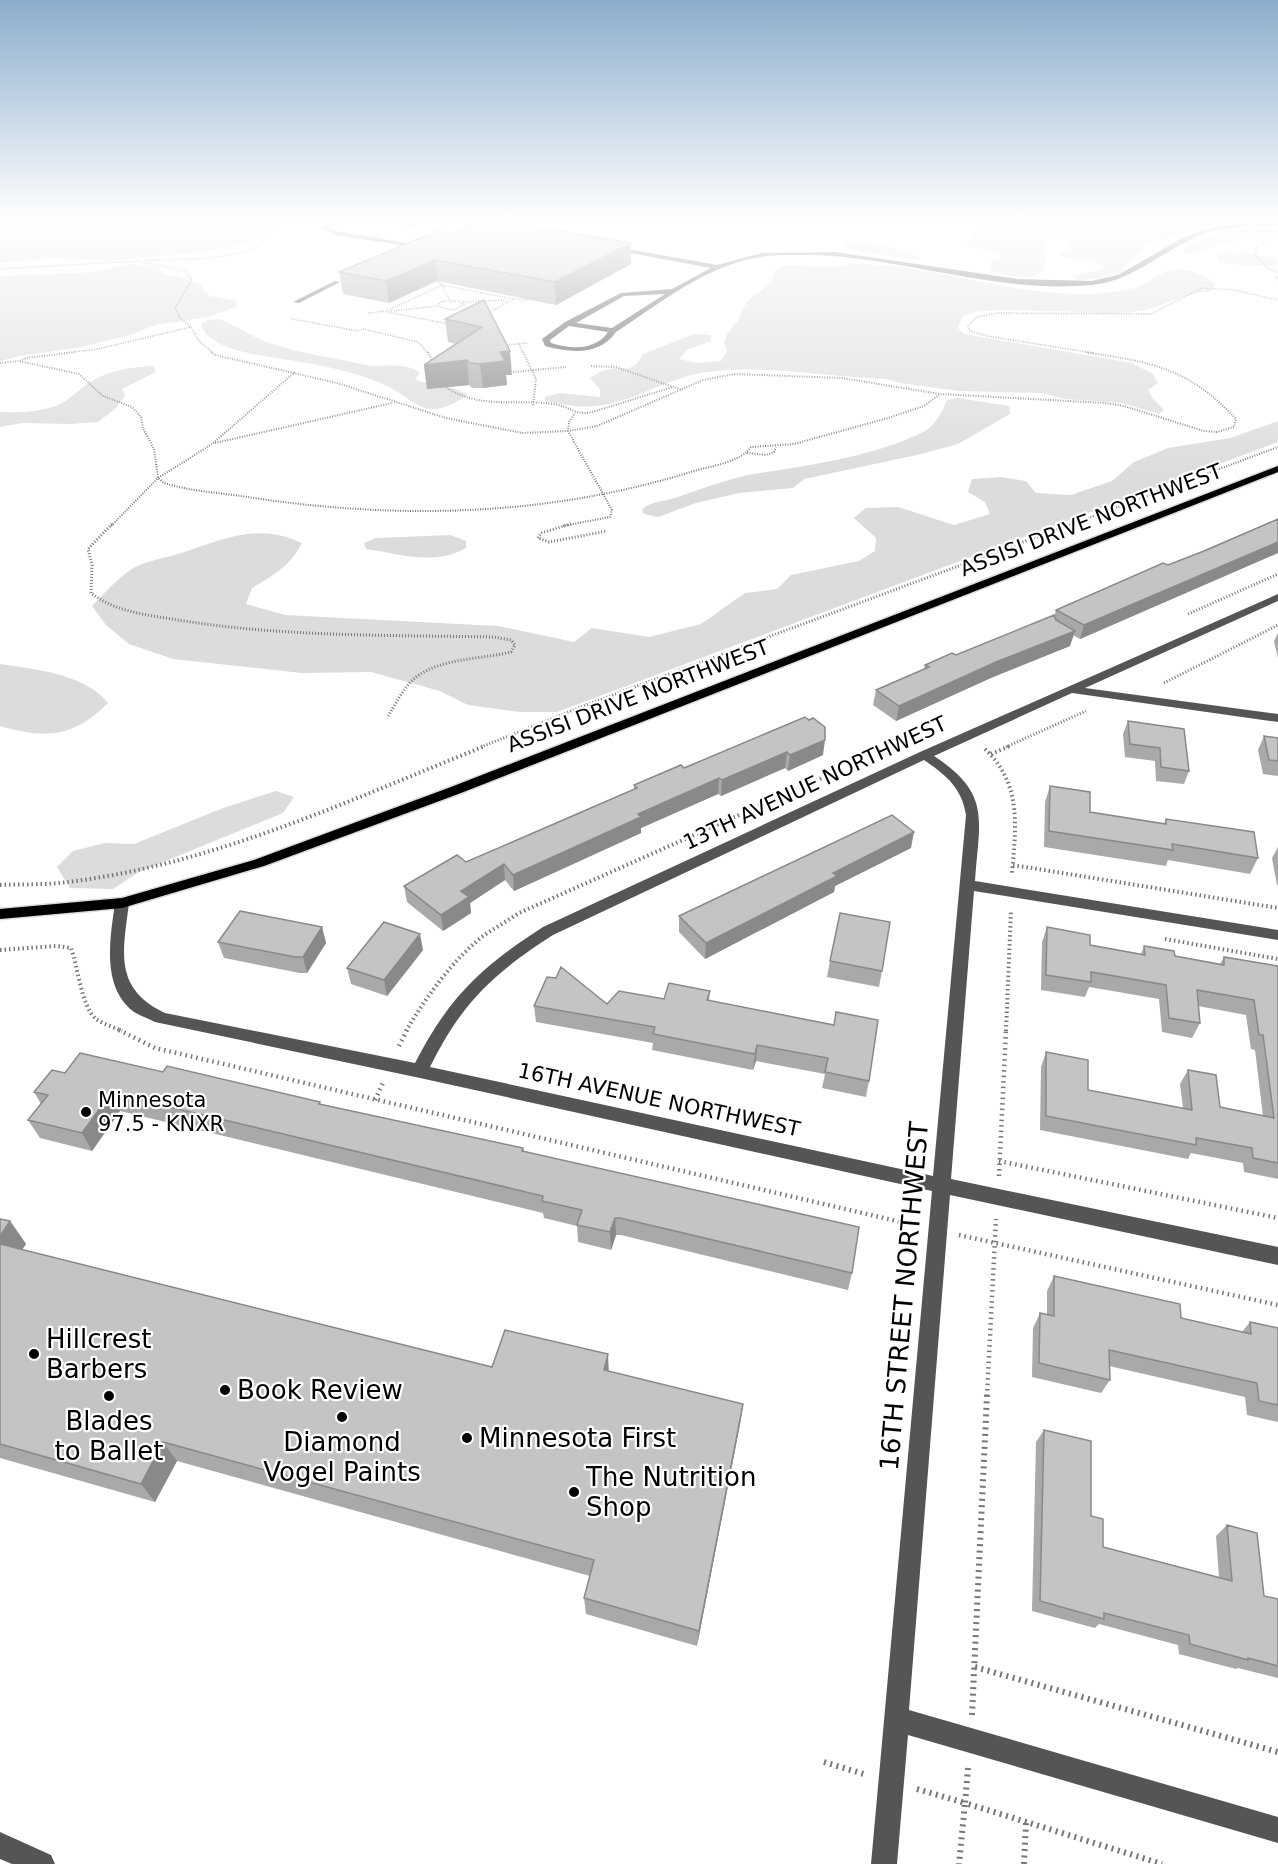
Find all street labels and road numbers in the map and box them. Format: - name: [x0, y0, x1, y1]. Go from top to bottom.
- street label: ASSISI DRIVE NORTHWEST: [957, 459, 1226, 581]
- street label: ASSISI DRIVE NORTHWEST: [504, 635, 773, 757]
- street label: 13TH AVENUE NORTHWEST: [680, 711, 951, 855]
- street label: 16TH AVENUE NORTHWEST: [516, 1058, 802, 1142]
- street label: 16TH STREET NORTHWEST: [874, 1120, 934, 1472]

